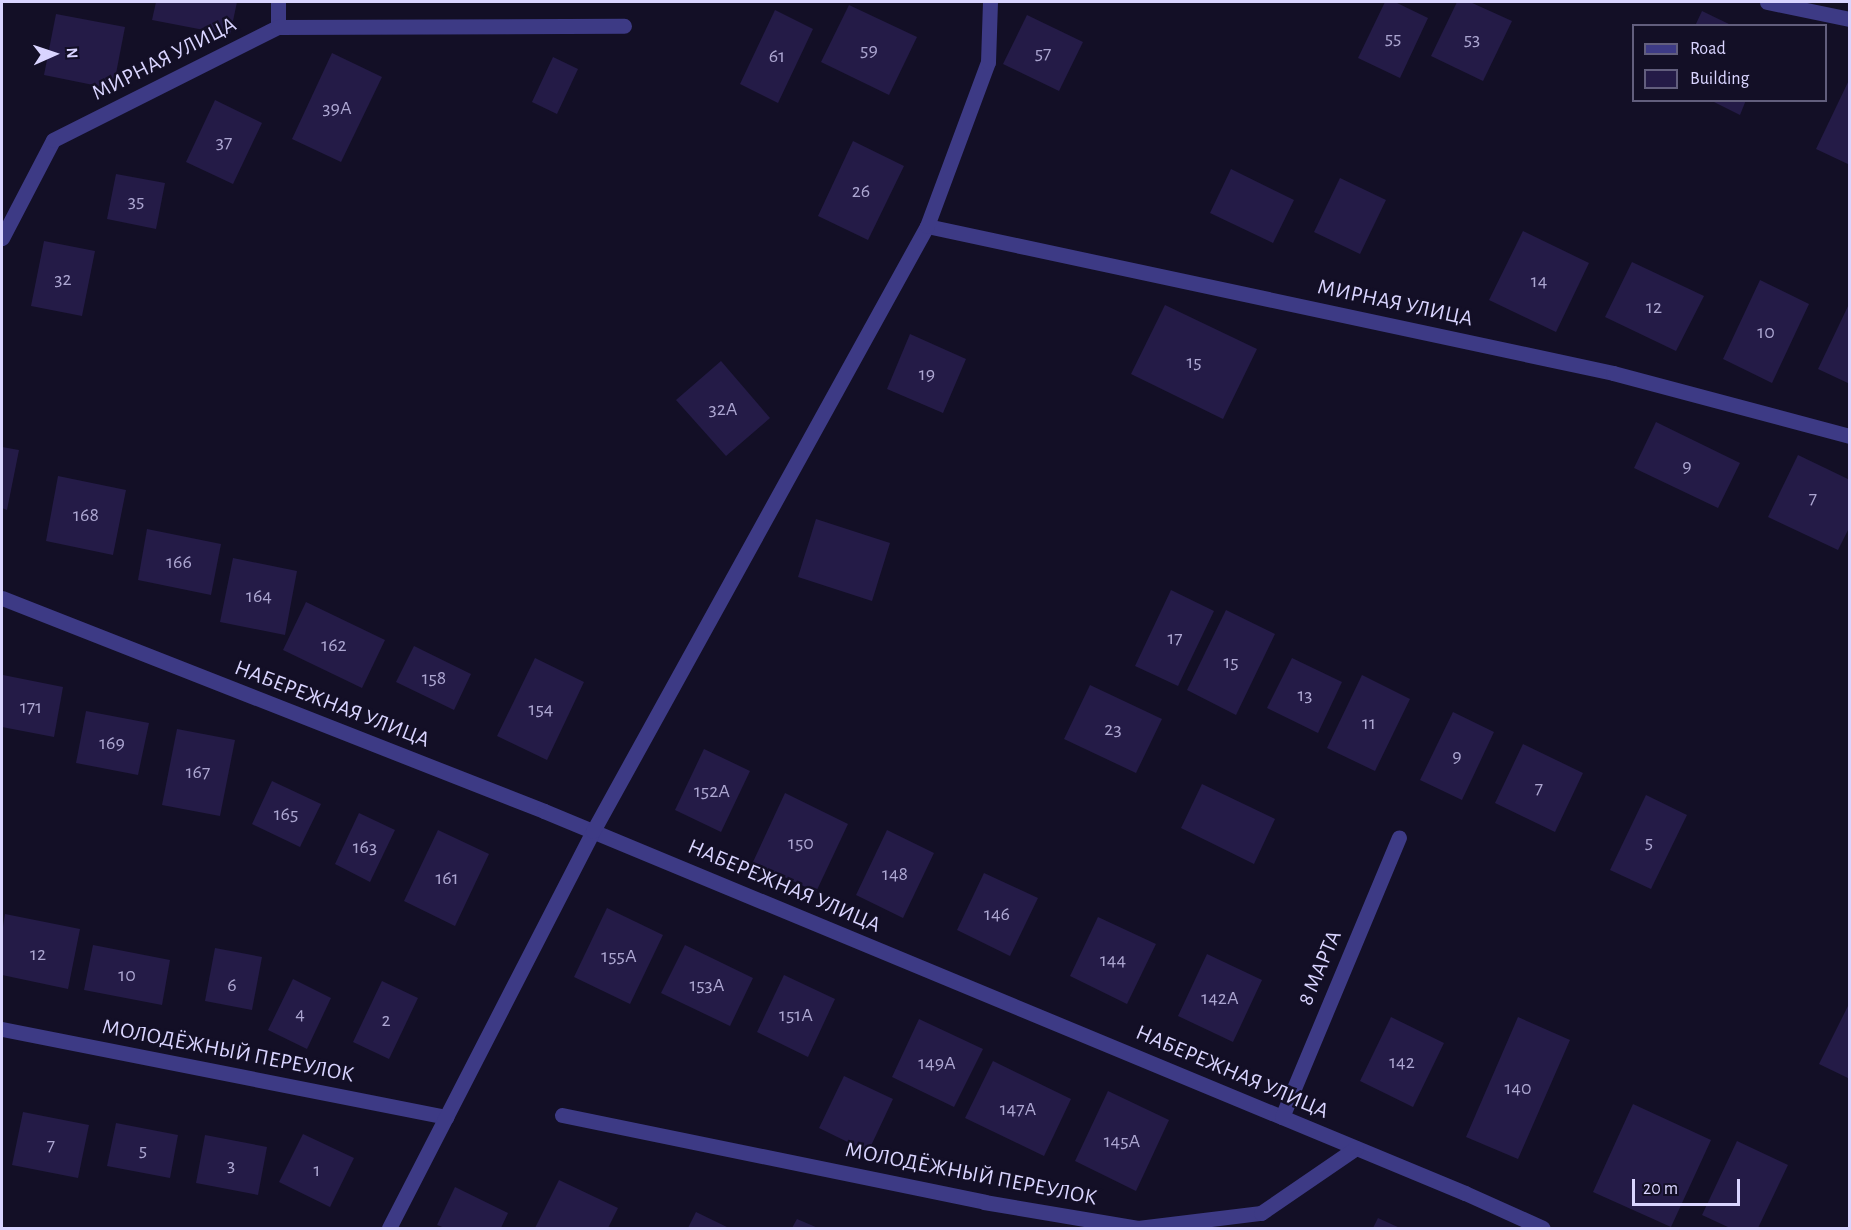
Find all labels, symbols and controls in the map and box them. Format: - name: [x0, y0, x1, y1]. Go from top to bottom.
- street label: МИРНАЯ УЛИЦА: [87, 11, 241, 107]
- north arrow: [24, 24, 84, 84]
- legend: [1632, 24, 1827, 102]
- house number: 55: [1385, 26, 1401, 50]
- house number: 53: [1464, 27, 1480, 51]
- house number: 59: [860, 38, 878, 62]
- text: Road: [1690, 40, 1726, 58]
- house number: 57: [1035, 41, 1051, 65]
- house number: 61: [769, 44, 785, 68]
- text: N: [64, 47, 80, 59]
- text: Building: [1690, 70, 1749, 88]
- house number: 39А: [322, 96, 352, 120]
- house number: 37: [216, 130, 232, 154]
- house number: 26: [852, 179, 870, 203]
- house number: 35: [128, 189, 144, 213]
- house number: 32: [54, 267, 72, 291]
- house number: 14: [1531, 269, 1547, 293]
- street label: МИРНАЯ УЛИЦА: [1315, 274, 1475, 332]
- house number: 12: [1646, 295, 1662, 319]
- house number: 10: [1757, 320, 1775, 344]
- house number: 15: [1186, 350, 1202, 374]
- house number: 19: [919, 362, 935, 386]
- house number: 32А: [708, 397, 738, 421]
- house number: 9: [1682, 454, 1692, 478]
- house number: 7: [1809, 486, 1817, 510]
- house number: 168: [73, 503, 99, 527]
- house number: 166: [166, 550, 192, 574]
- house number: 164: [246, 584, 272, 608]
- house number: 17: [1167, 626, 1183, 650]
- house number: 162: [321, 633, 347, 657]
- house number: 15: [1223, 650, 1239, 674]
- street label: НАБЕРЕЖНАЯ УЛИЦА: [231, 655, 433, 753]
- house number: 158: [422, 666, 446, 690]
- house number: 13: [1297, 683, 1313, 707]
- house number: 171: [20, 695, 42, 719]
- house number: 154: [529, 697, 553, 721]
- house number: 11: [1362, 711, 1376, 735]
- house number: 23: [1104, 717, 1122, 741]
- house number: 169: [99, 731, 125, 755]
- house number: 9: [1452, 744, 1462, 768]
- house number: 167: [186, 760, 210, 784]
- house number: 7: [1535, 776, 1543, 800]
- house number: 152А: [694, 779, 730, 803]
- house number: 165: [274, 802, 298, 826]
- house number: 5: [1645, 830, 1653, 854]
- house number: 150: [788, 831, 814, 855]
- street label: НАБЕРЕЖНАЯ УЛИЦА: [683, 833, 885, 939]
- house number: 163: [353, 835, 377, 859]
- house number: 148: [882, 862, 908, 886]
- house number: 161: [435, 866, 459, 890]
- house number: 146: [984, 902, 1010, 926]
- street label: 8 МАРТА: [1292, 927, 1348, 1009]
- house number: 12: [30, 942, 46, 966]
- house number: 155А: [601, 944, 637, 968]
- house number: 144: [1100, 948, 1126, 972]
- house number: 10: [118, 963, 136, 987]
- house number: 6: [227, 973, 237, 997]
- house number: 153А: [689, 973, 725, 997]
- house number: 142А: [1201, 986, 1239, 1010]
- house number: 4: [295, 1002, 305, 1026]
- house number: 151А: [779, 1003, 813, 1027]
- house number: 2: [381, 1008, 391, 1032]
- street label: МОЛОДЁЖНЫЙ ПЕРЕУЛОК: [100, 1014, 356, 1088]
- street label: НАБЕРЕЖНАЯ УЛИЦА: [1131, 1019, 1333, 1125]
- house number: 142: [1389, 1050, 1415, 1074]
- house number: 149А: [918, 1051, 956, 1075]
- house number: 140: [1504, 1076, 1532, 1100]
- house number: 147А: [1000, 1097, 1036, 1121]
- house number: 145А: [1104, 1129, 1140, 1153]
- house number: 7: [47, 1133, 55, 1157]
- street label: МОЛОДЁЖНЫЙ ПЕРЕУЛОК: [843, 1137, 1099, 1211]
- house number: 5: [139, 1138, 147, 1162]
- house number: 3: [227, 1153, 235, 1177]
- house number: 1: [314, 1158, 320, 1182]
- scale bar: [1635, 1167, 1743, 1205]
- text: 20 m: [1643, 1180, 1678, 1198]

